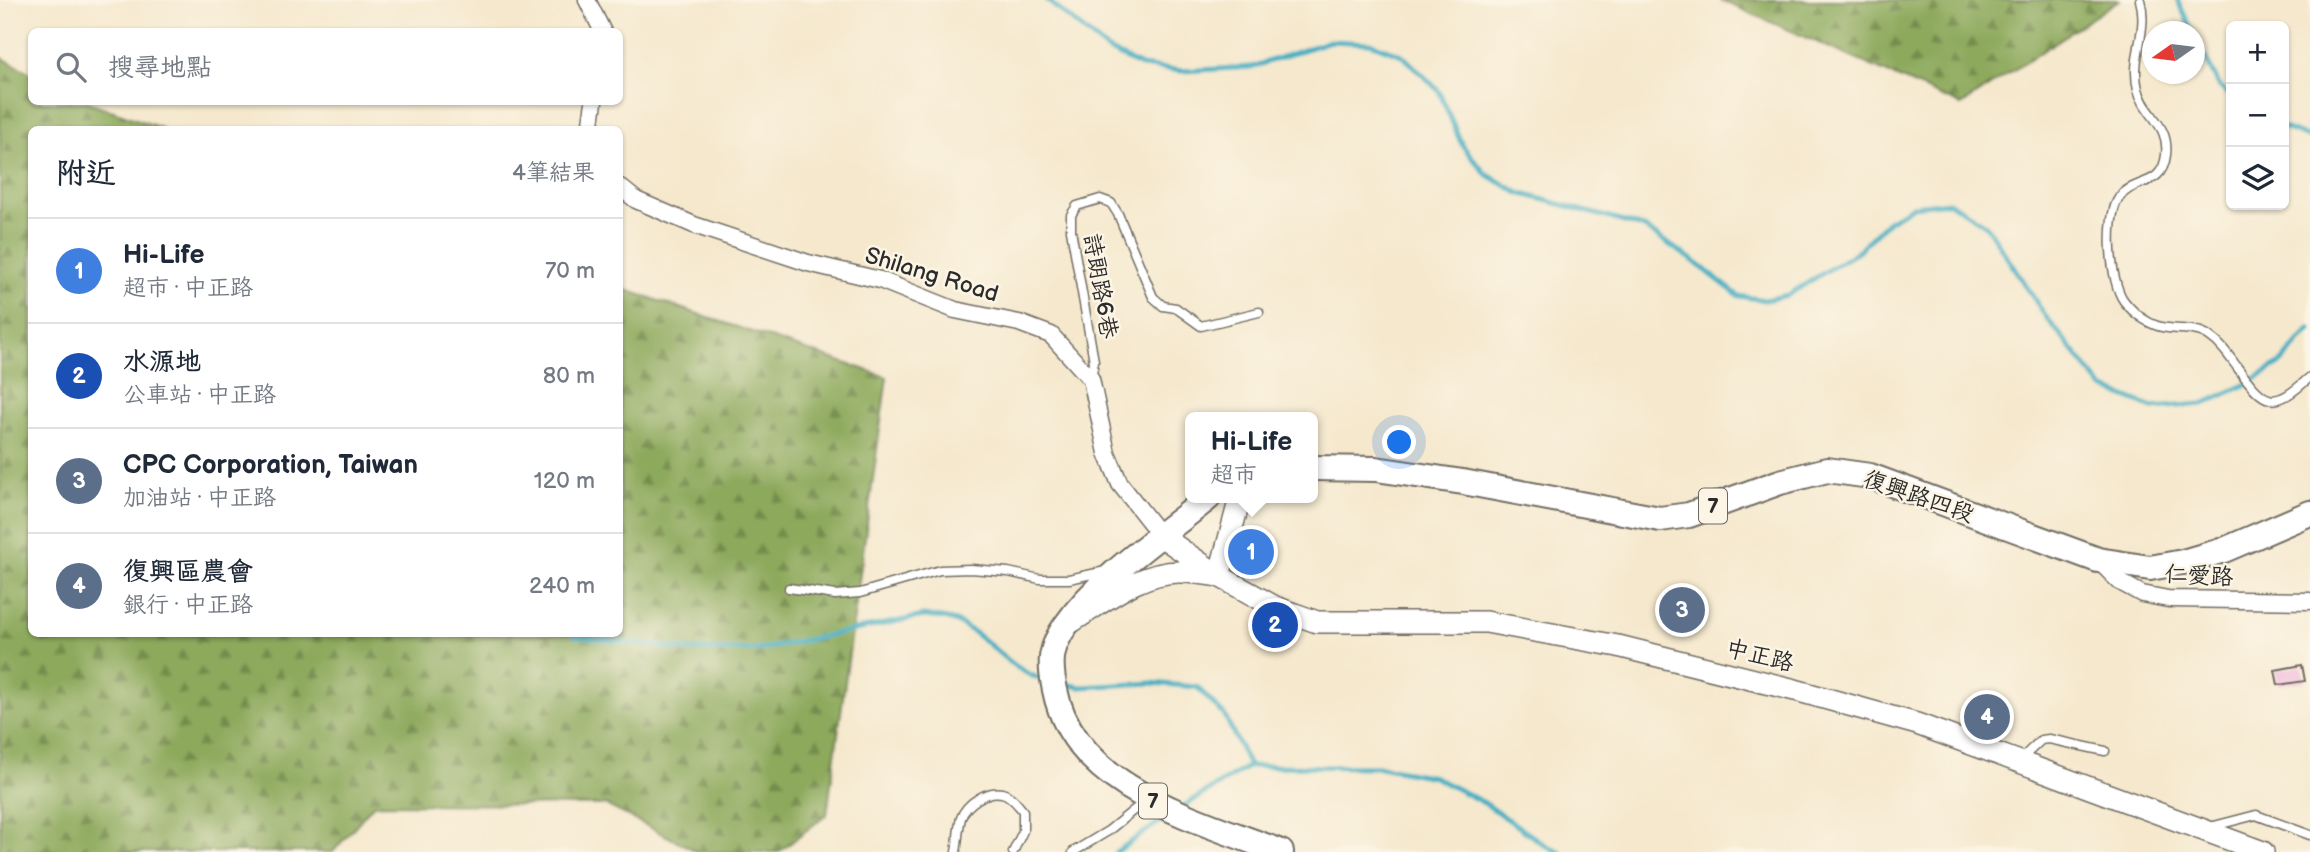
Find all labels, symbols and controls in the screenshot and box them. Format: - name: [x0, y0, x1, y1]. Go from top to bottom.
- north arrow: [2142, 21, 2205, 84]
- map controls: [2226, 21, 2289, 210]
- button: +: [2226, 21, 2289, 84]
- search box: [28, 28, 623, 105]
- icon: search: [52, 48, 90, 86]
- text: 搜尋地點: [108, 53, 212, 84]
- button: −: [2226, 84, 2289, 147]
- button: layers: [2226, 147, 2289, 210]
- text: 附近: [56, 156, 116, 192]
- text: 4筆結果: [512, 159, 595, 187]
- street label: 詩朗路6巷: [1077, 232, 1123, 342]
- text: Hi-Life: [123, 240, 204, 271]
- street label: Shilang Road: [862, 241, 1002, 309]
- text: 1: [74, 257, 84, 285]
- text: 70 m: [545, 257, 595, 285]
- text: 超市 · 中正路: [123, 274, 253, 302]
- text: 水源地: [123, 347, 201, 378]
- text: 2: [72, 362, 86, 390]
- text: 80 m: [543, 362, 595, 390]
- text: 公車站 · 中正路: [123, 381, 276, 409]
- popup: [1185, 412, 1318, 503]
- your location: [1382, 425, 1416, 459]
- text: Hi-Life: [1211, 427, 1292, 458]
- text: CPC Corporation, Taiwan: [123, 450, 418, 481]
- text: 超市: [1211, 461, 1257, 489]
- street label: 復興路四段: [1860, 465, 1978, 529]
- text: 3: [72, 467, 86, 495]
- text: 120 m: [534, 467, 595, 495]
- text: 加油站 · 中正路: [123, 484, 276, 512]
- road number: 7: [1699, 489, 1727, 524]
- pin: 1: [1228, 526, 1274, 578]
- text: 復興區農會: [123, 557, 253, 588]
- street label: 仁愛路: [2164, 560, 2234, 592]
- text: 4: [72, 572, 86, 600]
- text: 240 m: [529, 572, 595, 600]
- pin: 3: [1659, 584, 1705, 636]
- text: 銀行 · 中正路: [123, 591, 253, 619]
- pin: 2: [1252, 599, 1298, 651]
- street label: 中正路: [1723, 634, 1797, 678]
- pin: 4: [1964, 691, 2010, 743]
- road number: 7: [1139, 784, 1167, 818]

